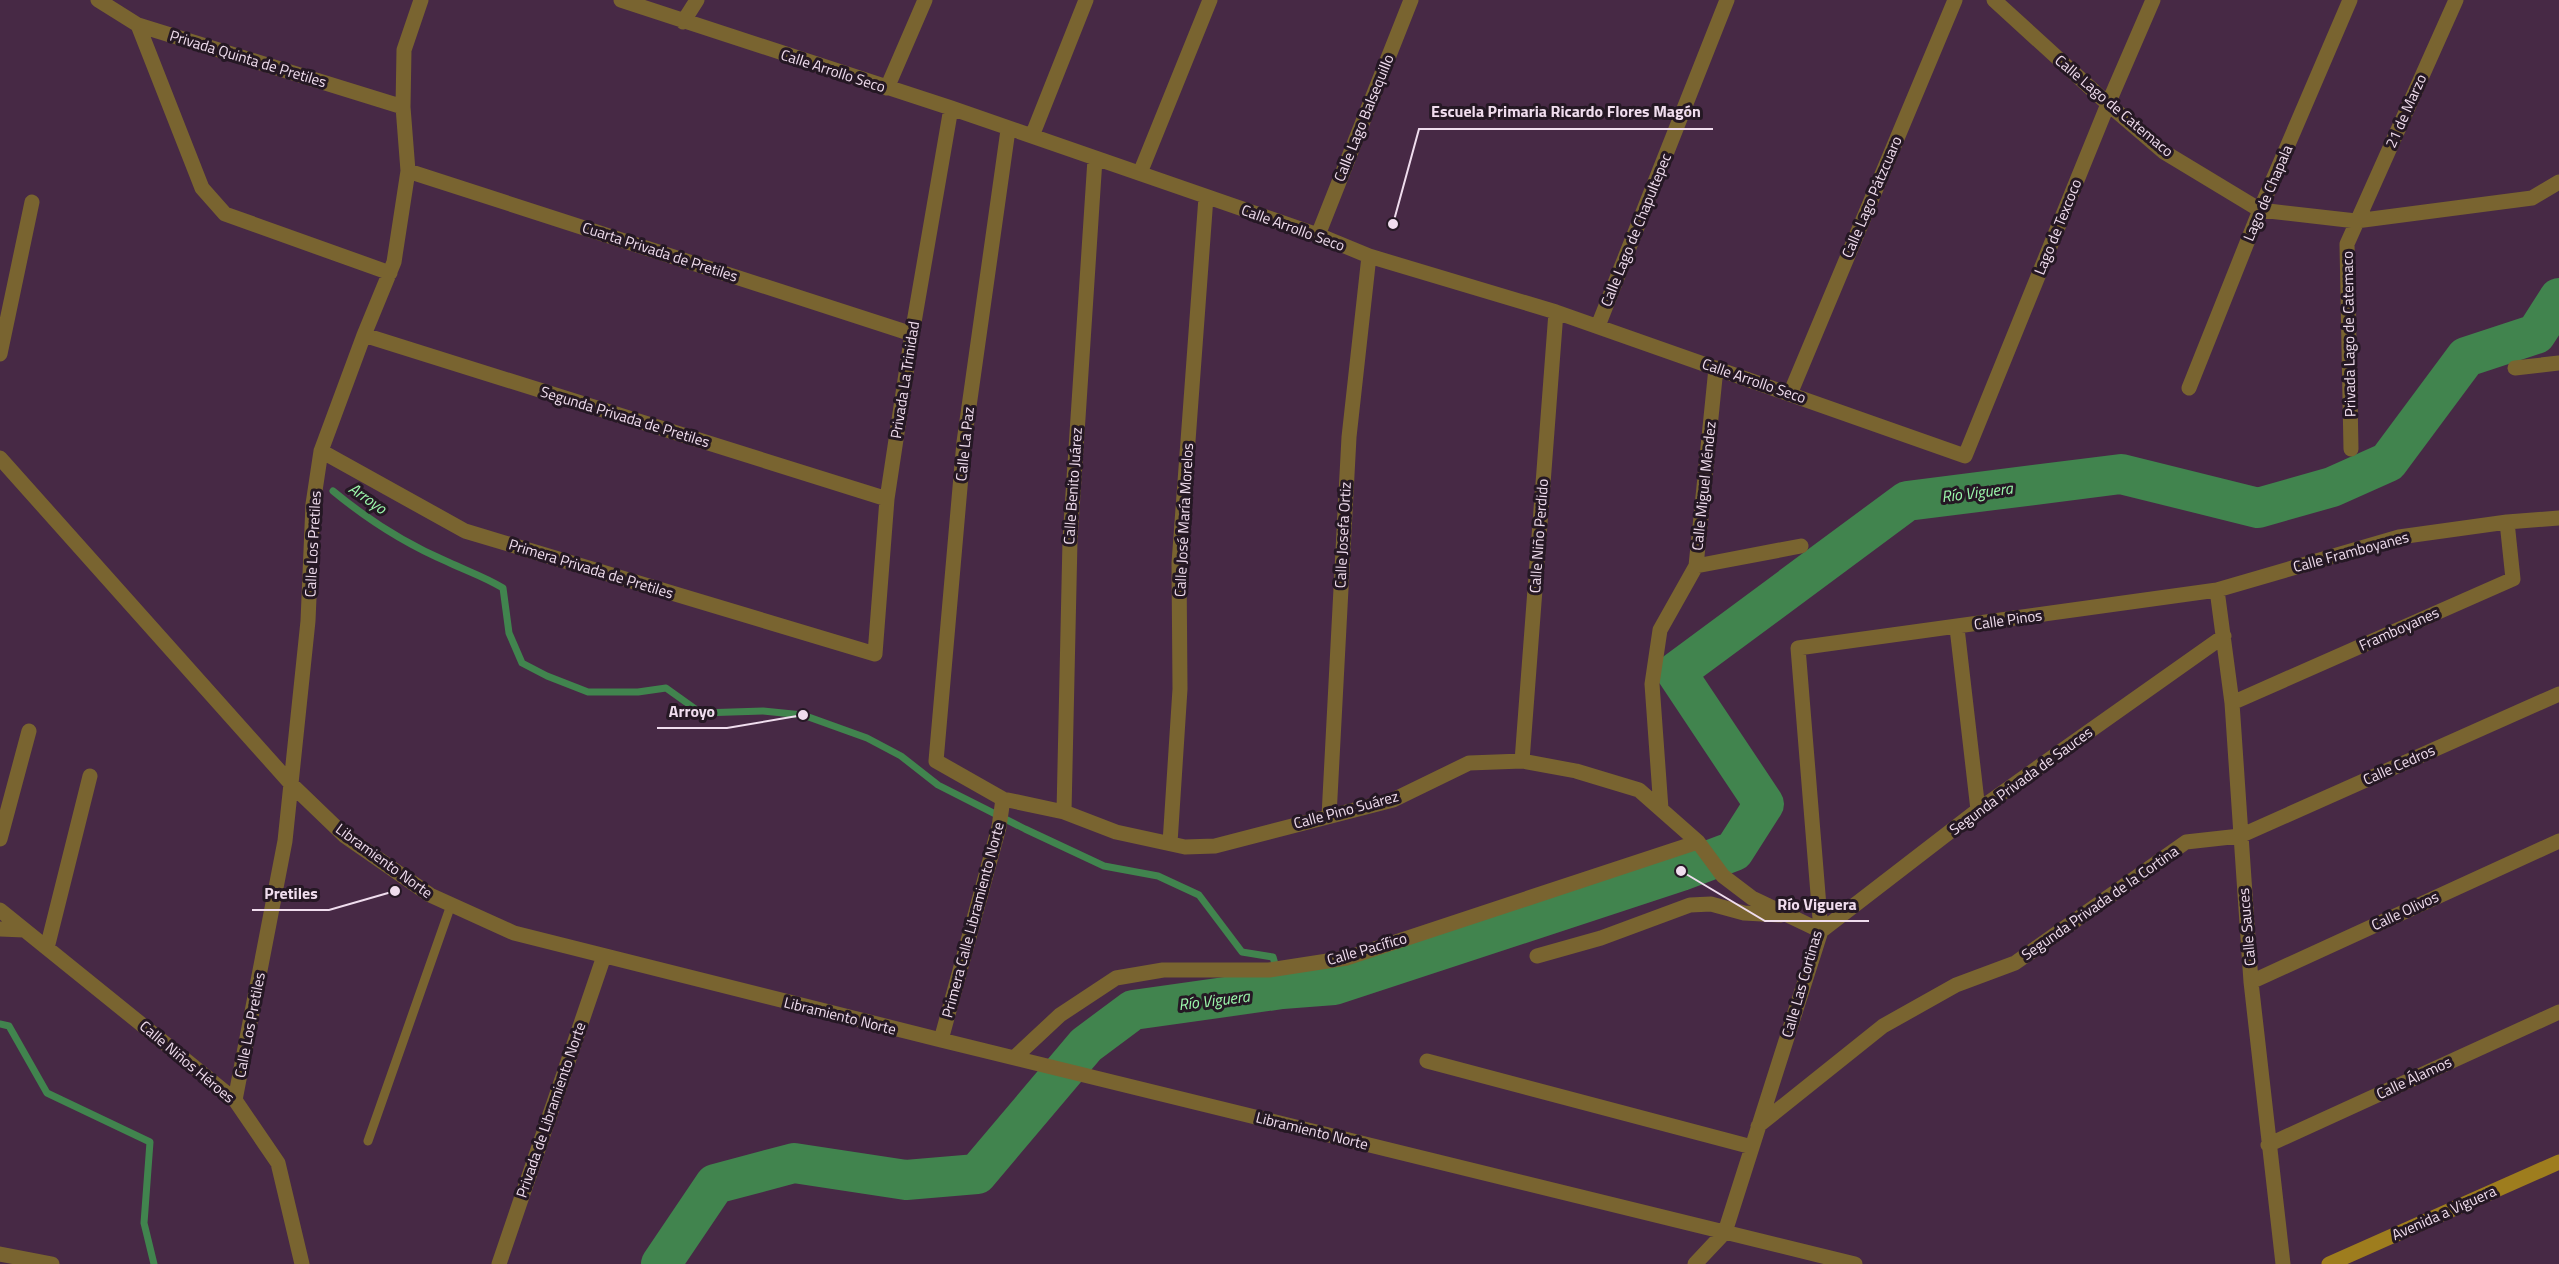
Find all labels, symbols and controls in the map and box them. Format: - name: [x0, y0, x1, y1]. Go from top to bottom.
- street label: Privada Quinta de Pretiles: [167, 24, 329, 93]
- street label: Calle Arrollo Seco: [778, 43, 889, 98]
- street label: Calle Lago de Catemaco: [2050, 49, 2179, 162]
- street label: Calle Lago Balsequillo: [1327, 50, 1400, 185]
- street label: 21 de Marzo: [2379, 70, 2432, 152]
- callout: Escuela Primaria Ricardo Flores Magón: [1419, 95, 1713, 129]
- text: Escuela Primaria Ricardo Flores Magón: [1431, 99, 1701, 123]
- street label: Calle Lago Pátzcuaro: [1835, 132, 1908, 261]
- street label: Lago de Chapala: [2237, 141, 2298, 245]
- street label: Calle Lago de Chapultepec: [1594, 150, 1677, 310]
- street label: Lago de Texcoco: [2028, 175, 2087, 278]
- street label: Calle Arrollo Seco: [1238, 198, 1348, 257]
- street label: Cuarta Privada de Pretiles: [579, 216, 741, 288]
- street label: Privada Lago de Catemaco: [2336, 251, 2361, 417]
- street label: Privada La Trinidad: [884, 320, 925, 440]
- street label: Calle Arrollo Seco: [1699, 352, 1809, 409]
- street label: Segunda Privada de Pretiles: [538, 380, 713, 453]
- street label: Calle La Paz: [949, 405, 980, 482]
- street label: Calle Miguel Méndez: [1685, 420, 1722, 552]
- street label: Calle Benito Juárez: [1057, 426, 1088, 545]
- street label: Calle José María Morelos: [1168, 442, 1199, 598]
- water label: Arroyo: [344, 476, 393, 520]
- water label: Río Viguera: [1940, 476, 2015, 508]
- street label: Calle Niño Perdido: [1523, 478, 1554, 594]
- street label: Calle Josefa Ortiz: [1328, 481, 1357, 589]
- street label: Calle Los Pretiles: [298, 490, 327, 598]
- street label: Calle Framboyanes: [2290, 525, 2411, 578]
- street label: Primera Privada de Pretiles: [506, 533, 676, 605]
- street label: Framboyanes: [2355, 601, 2443, 656]
- street label: Calle Pinos: [1972, 603, 2044, 636]
- callout: Arroyo: [657, 694, 727, 728]
- text: Arroyo: [669, 699, 715, 723]
- street label: Segunda Privada de Sauces: [1944, 721, 2097, 841]
- street label: Calle Cedros: [2359, 738, 2439, 791]
- street label: Calle Pino Suárez: [1291, 784, 1401, 835]
- street label: Libramiento Norte: [331, 817, 438, 904]
- street label: Primera Calle Libramiento Norte: [935, 819, 1010, 1020]
- street label: Segunda Privada de la Cortina: [2016, 839, 2183, 966]
- callout: Pretiles: [252, 876, 329, 910]
- text: Pretiles: [264, 881, 318, 905]
- street label: Calle Olivos: [2367, 885, 2442, 936]
- callout: Río Viguera: [1765, 887, 1869, 921]
- street label: Calle Sauces: [2232, 887, 2261, 967]
- text: Río Viguera: [1777, 892, 1857, 916]
- street label: Calle Pacífico: [1324, 926, 1410, 971]
- street label: Calle Las Cortinas: [1775, 927, 1828, 1040]
- street label: Calle Los Pretiles: [228, 970, 271, 1080]
- water label: Río Viguera: [1177, 984, 1252, 1016]
- street label: Libramiento Norte: [782, 990, 899, 1041]
- street label: Calle Niños Héroes: [135, 1015, 240, 1108]
- street label: Privada de Libramiento Norte: [510, 1019, 591, 1201]
- street label: Calle Álamos: [2372, 1050, 2455, 1105]
- street label: Libramiento Norte: [1254, 1105, 1371, 1156]
- street label: Avenida a Viguera: [2388, 1179, 2500, 1246]

